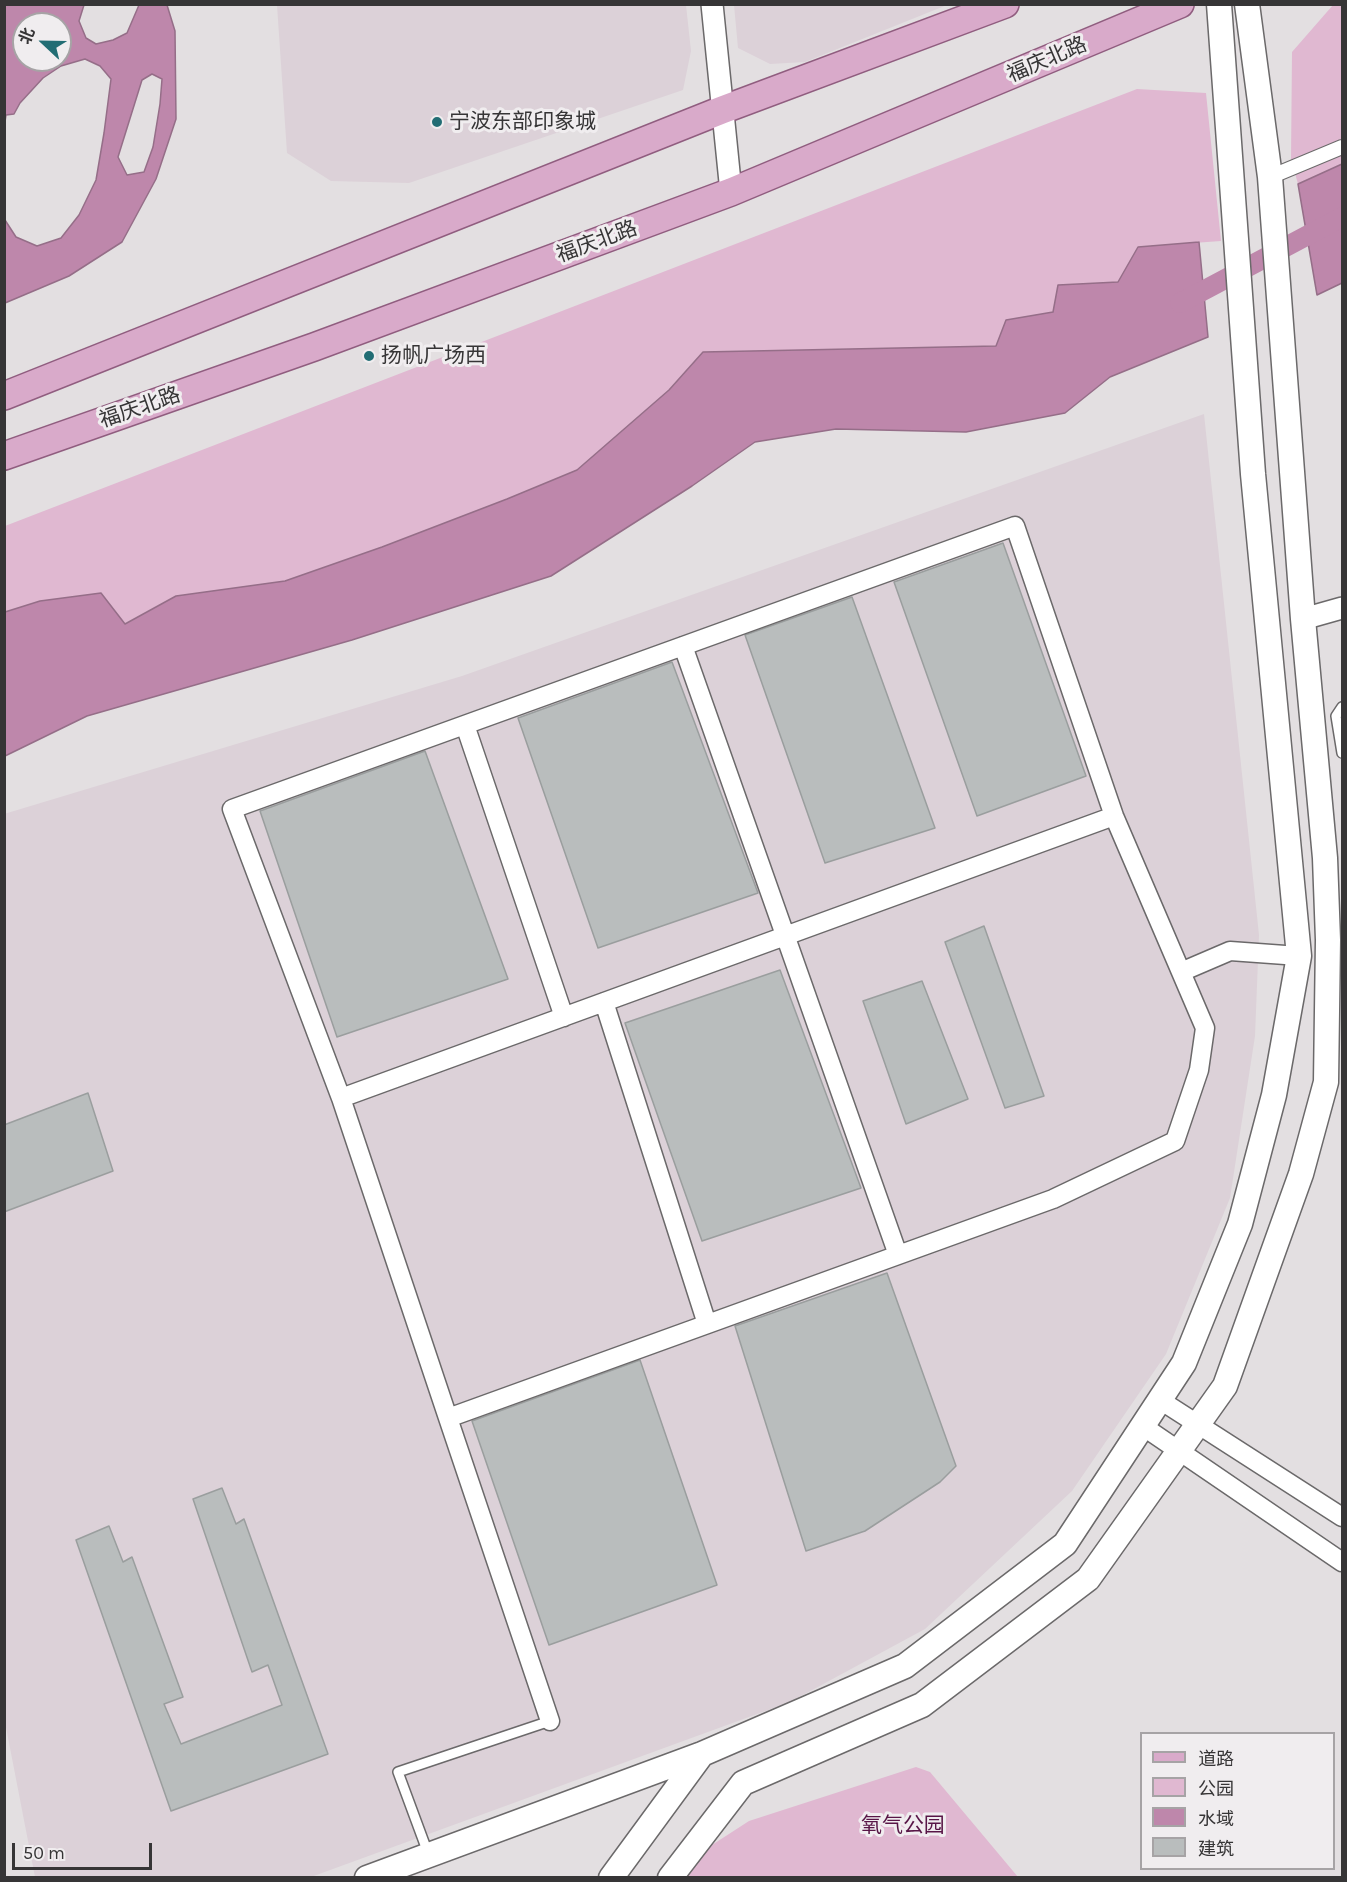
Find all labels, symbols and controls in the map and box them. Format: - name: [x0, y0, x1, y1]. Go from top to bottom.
- north arrow: [12, 12, 72, 72]
- text: 北: [15, 25, 39, 47]
- street label: 福庆北路: [1003, 32, 1091, 88]
- place label: 宁波东部印象城: [449, 109, 596, 135]
- marker: 宁波东部印象城: [430, 115, 444, 129]
- street label: 福庆北路: [553, 216, 641, 268]
- place label: 扬帆广场西: [381, 343, 486, 369]
- marker: 扬帆广场西: [362, 349, 376, 363]
- street label: 福庆北路: [96, 382, 184, 434]
- legend: [1140, 1732, 1335, 1870]
- text: 道路: [1198, 1748, 1234, 1770]
- text: 公园: [1198, 1778, 1234, 1800]
- text: 水域: [1198, 1808, 1234, 1830]
- park label: 氧气公园: [861, 1813, 945, 1839]
- scale bar: [15, 1831, 154, 1869]
- text: 建筑: [1198, 1838, 1234, 1860]
- text: 50 m: [23, 1842, 65, 1864]

